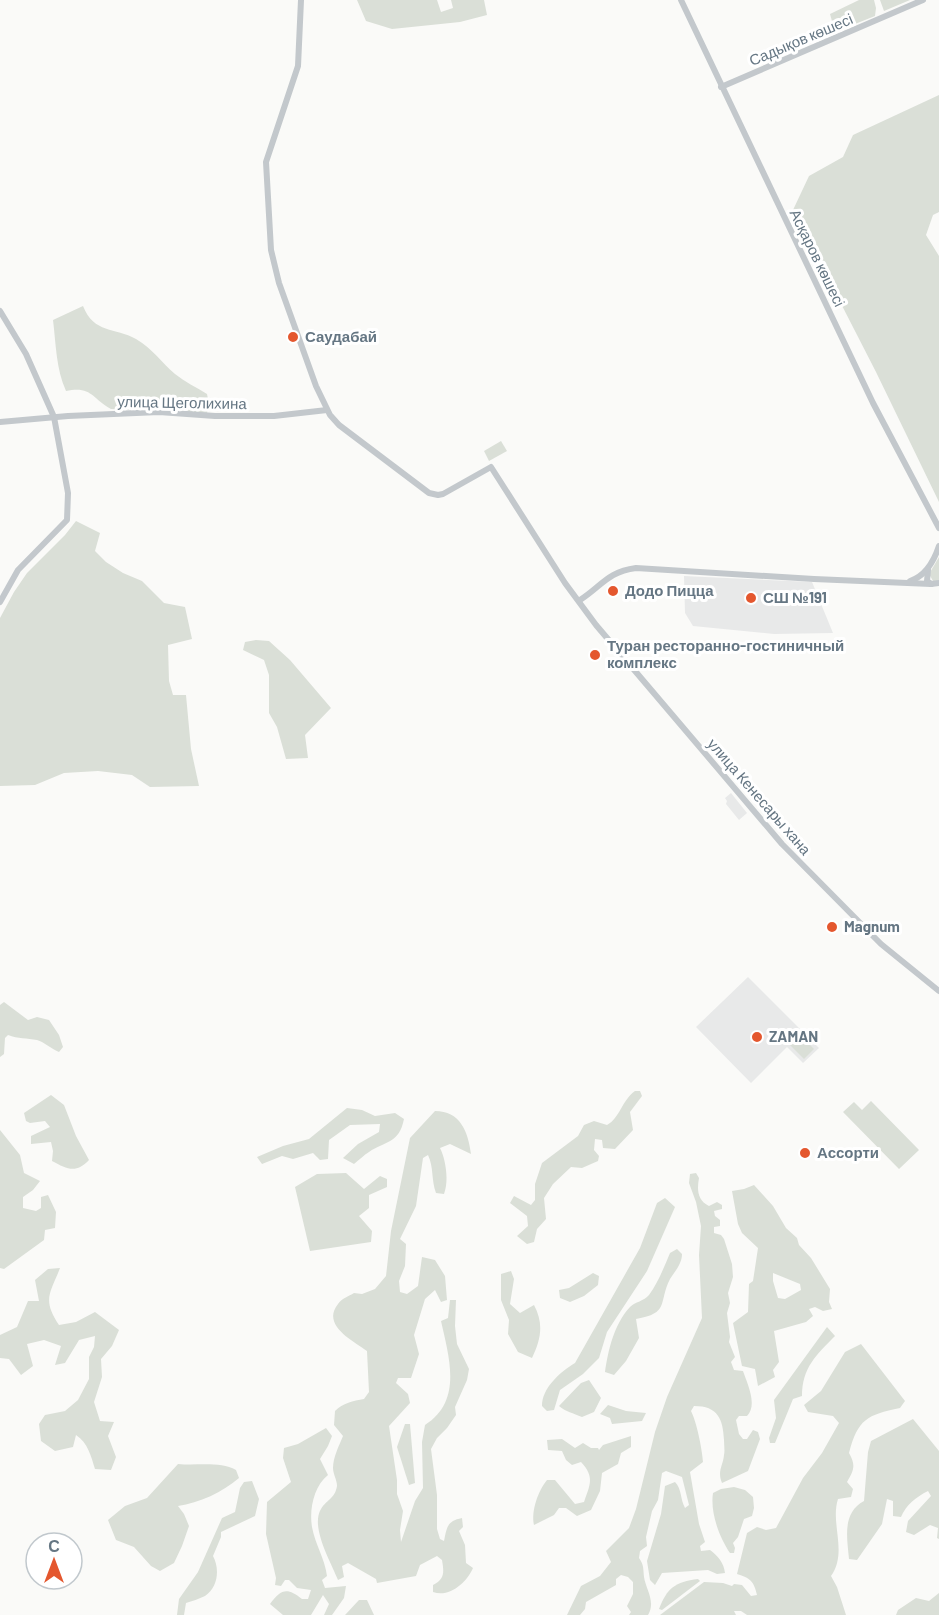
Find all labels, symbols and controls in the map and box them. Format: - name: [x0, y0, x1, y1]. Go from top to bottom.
- street label: Садықов көшесі: [746, 9, 855, 69]
- street label: Асқаров көшесі: [787, 206, 849, 309]
- place label: Саудабай: [305, 327, 377, 345]
- marker: Саудабай: [286, 330, 300, 344]
- street label: улица Щеголихина: [117, 392, 248, 412]
- place label: Додо Пицца: [625, 581, 714, 599]
- marker: Додо Пицца: [606, 584, 620, 598]
- place label: СШ №191: [763, 588, 827, 606]
- marker: СШ №191: [744, 591, 758, 605]
- place label: Туран ресторанно-гостиничный комплекс: [607, 636, 844, 671]
- marker: Туран ресторанно-гостиничный комплекс: [588, 648, 602, 662]
- street label: улица Кенесары хана: [704, 735, 816, 859]
- place label: Magnum: [844, 917, 900, 935]
- marker: Magnum: [825, 920, 839, 934]
- place label: ZAMAN: [769, 1027, 818, 1045]
- marker: ZAMAN: [750, 1030, 764, 1044]
- place label: Ассорти: [817, 1143, 879, 1161]
- marker: Ассорти: [798, 1146, 812, 1160]
- north arrow: [24, 1531, 84, 1591]
- text: С: [48, 1536, 60, 1555]

